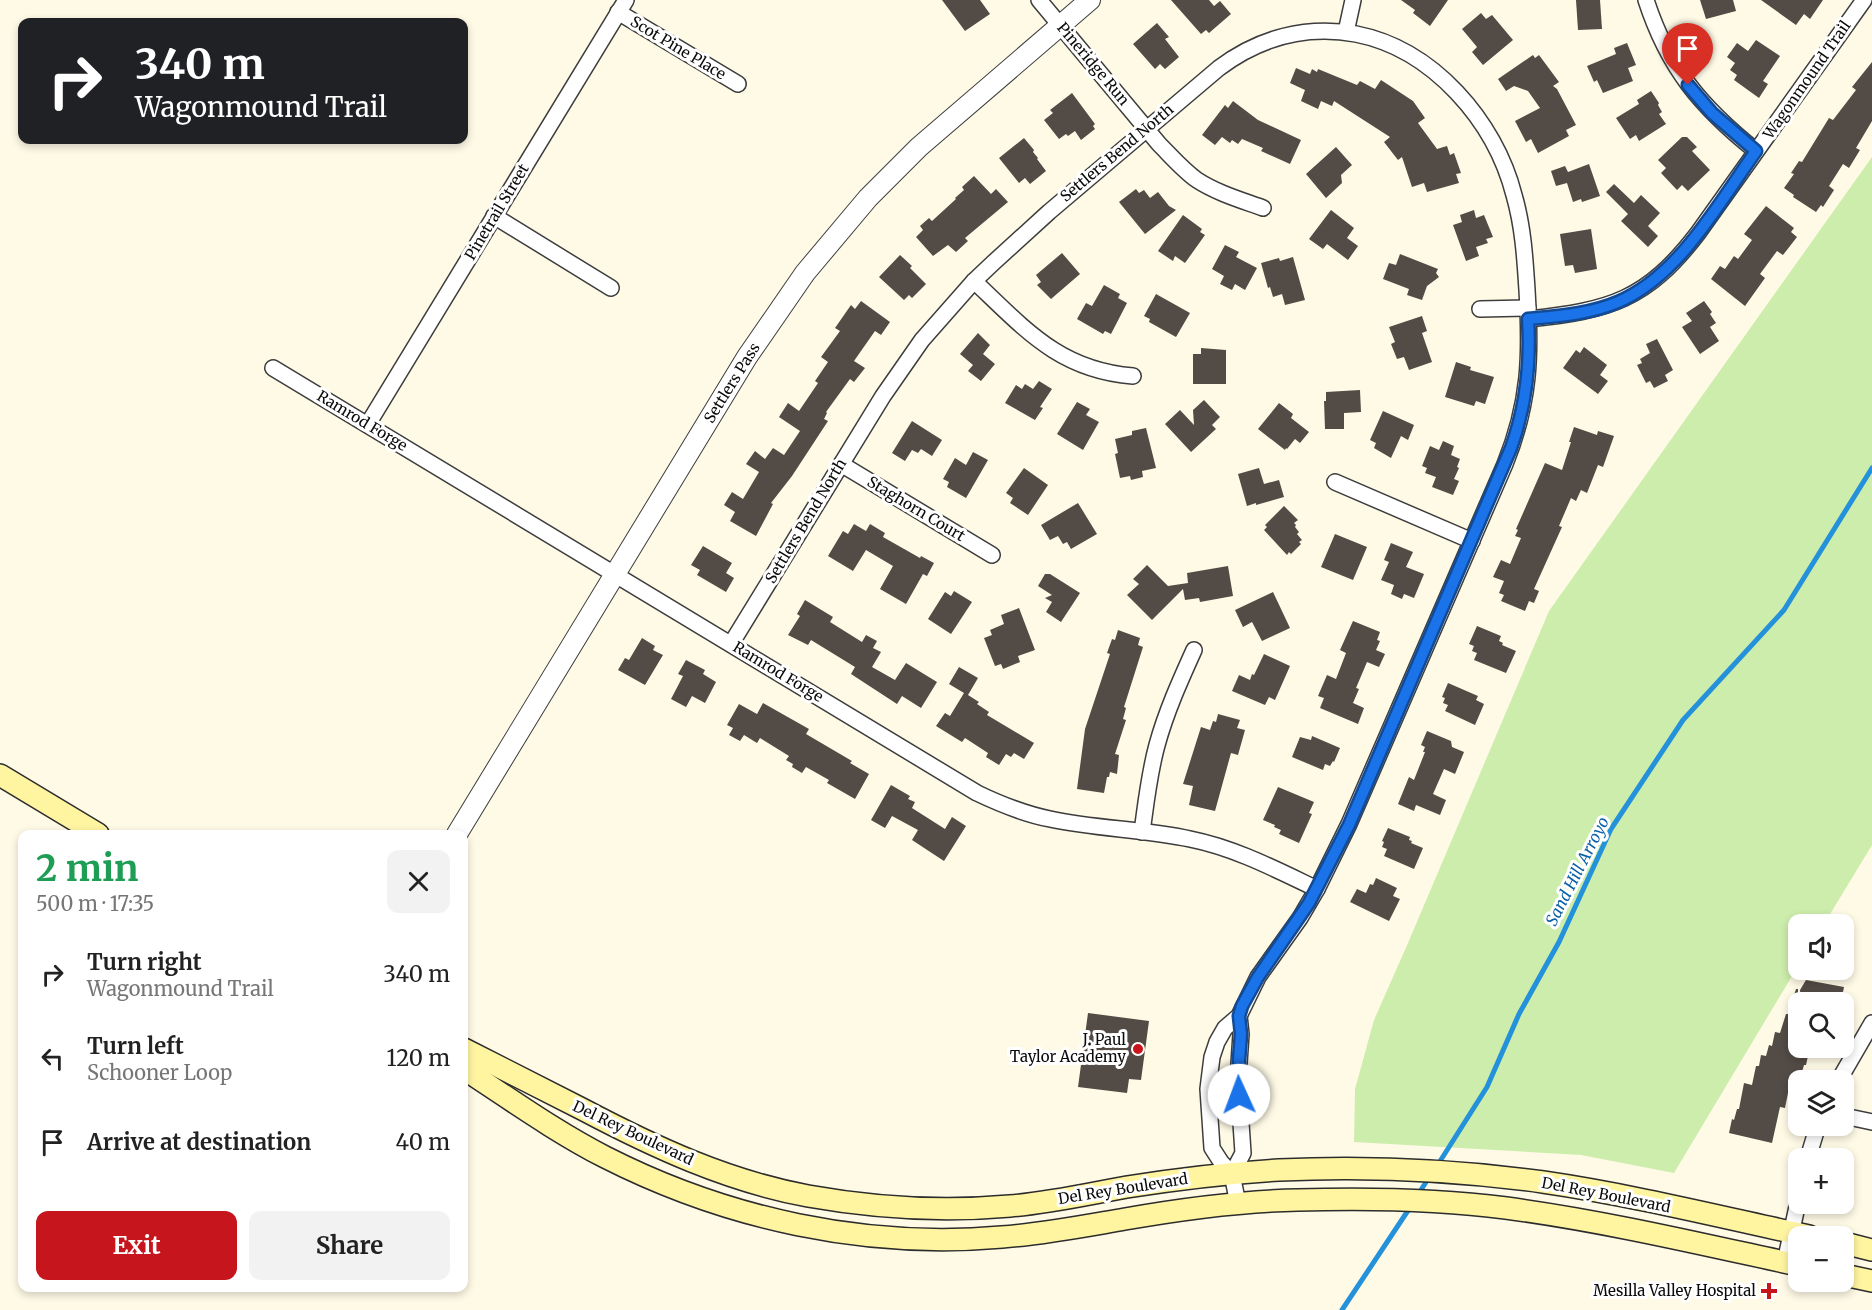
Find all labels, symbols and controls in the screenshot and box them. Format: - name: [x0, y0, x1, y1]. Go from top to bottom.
- street label: Scot Pine Place: [627, 12, 730, 84]
- street label: Wagonmound Trail: [1758, 17, 1855, 143]
- street label: Pineridge Run: [1053, 18, 1134, 109]
- pin: [1662, 23, 1713, 85]
- icon: arrive: [1671, 32, 1704, 65]
- text: 340 m: [135, 38, 265, 90]
- icon: right: [36, 42, 114, 120]
- text: Wagonmound Trail: [135, 90, 387, 124]
- street label: Settlers Bend North: [1056, 100, 1177, 206]
- street label: Pinetrail Street: [460, 160, 533, 263]
- street label: Settlers Pass: [699, 339, 764, 426]
- street label: Ramrod Forge: [314, 386, 411, 455]
- street label: Settlers Bend North: [761, 455, 850, 587]
- street label: Staghorn Court: [864, 472, 969, 545]
- street label: Ramrod Forge: [730, 637, 827, 706]
- water label: Sand Hill Arroyo: [1541, 813, 1613, 929]
- text: 2 min: [36, 846, 139, 891]
- button: close: [387, 850, 450, 913]
- text: 500 m · 17:35: [36, 891, 154, 916]
- map controls: [1788, 914, 1854, 1292]
- button: sound: [1788, 914, 1854, 980]
- text: Turn right: [87, 948, 201, 976]
- icon: right: [36, 958, 69, 991]
- text: 340 m: [383, 960, 450, 988]
- text: Wagonmound Trail: [87, 976, 274, 1001]
- button: search: [1788, 992, 1854, 1058]
- place label: J. Paul Taylor Academy: [1010, 1030, 1126, 1066]
- text: Turn left: [87, 1032, 184, 1060]
- icon: left: [36, 1042, 69, 1075]
- marker: J. Paul Taylor Academy: [1131, 1042, 1145, 1056]
- text: 120 m: [386, 1044, 450, 1072]
- text: Schooner Loop: [87, 1060, 232, 1085]
- position arrow: [1207, 1063, 1271, 1127]
- button: layers: [1788, 1070, 1854, 1136]
- street label: Del Rey Boulevard: [570, 1096, 697, 1169]
- icon: arrive: [36, 1126, 69, 1159]
- text: Arrive at destination: [87, 1128, 311, 1156]
- text: 40 m: [395, 1128, 450, 1156]
- button: +: [1788, 1148, 1854, 1214]
- street label: Del Rey Boulevard: [1057, 1169, 1189, 1208]
- street label: Del Rey Boulevard: [1540, 1173, 1672, 1216]
- button: Exit: [36, 1211, 237, 1280]
- button: Share: [249, 1211, 450, 1280]
- button: −: [1788, 1226, 1854, 1292]
- place label: Mesilla Valley Hospital: [1593, 1281, 1756, 1300]
- marker: Mesilla Valley Hospital: [1760, 1282, 1778, 1300]

